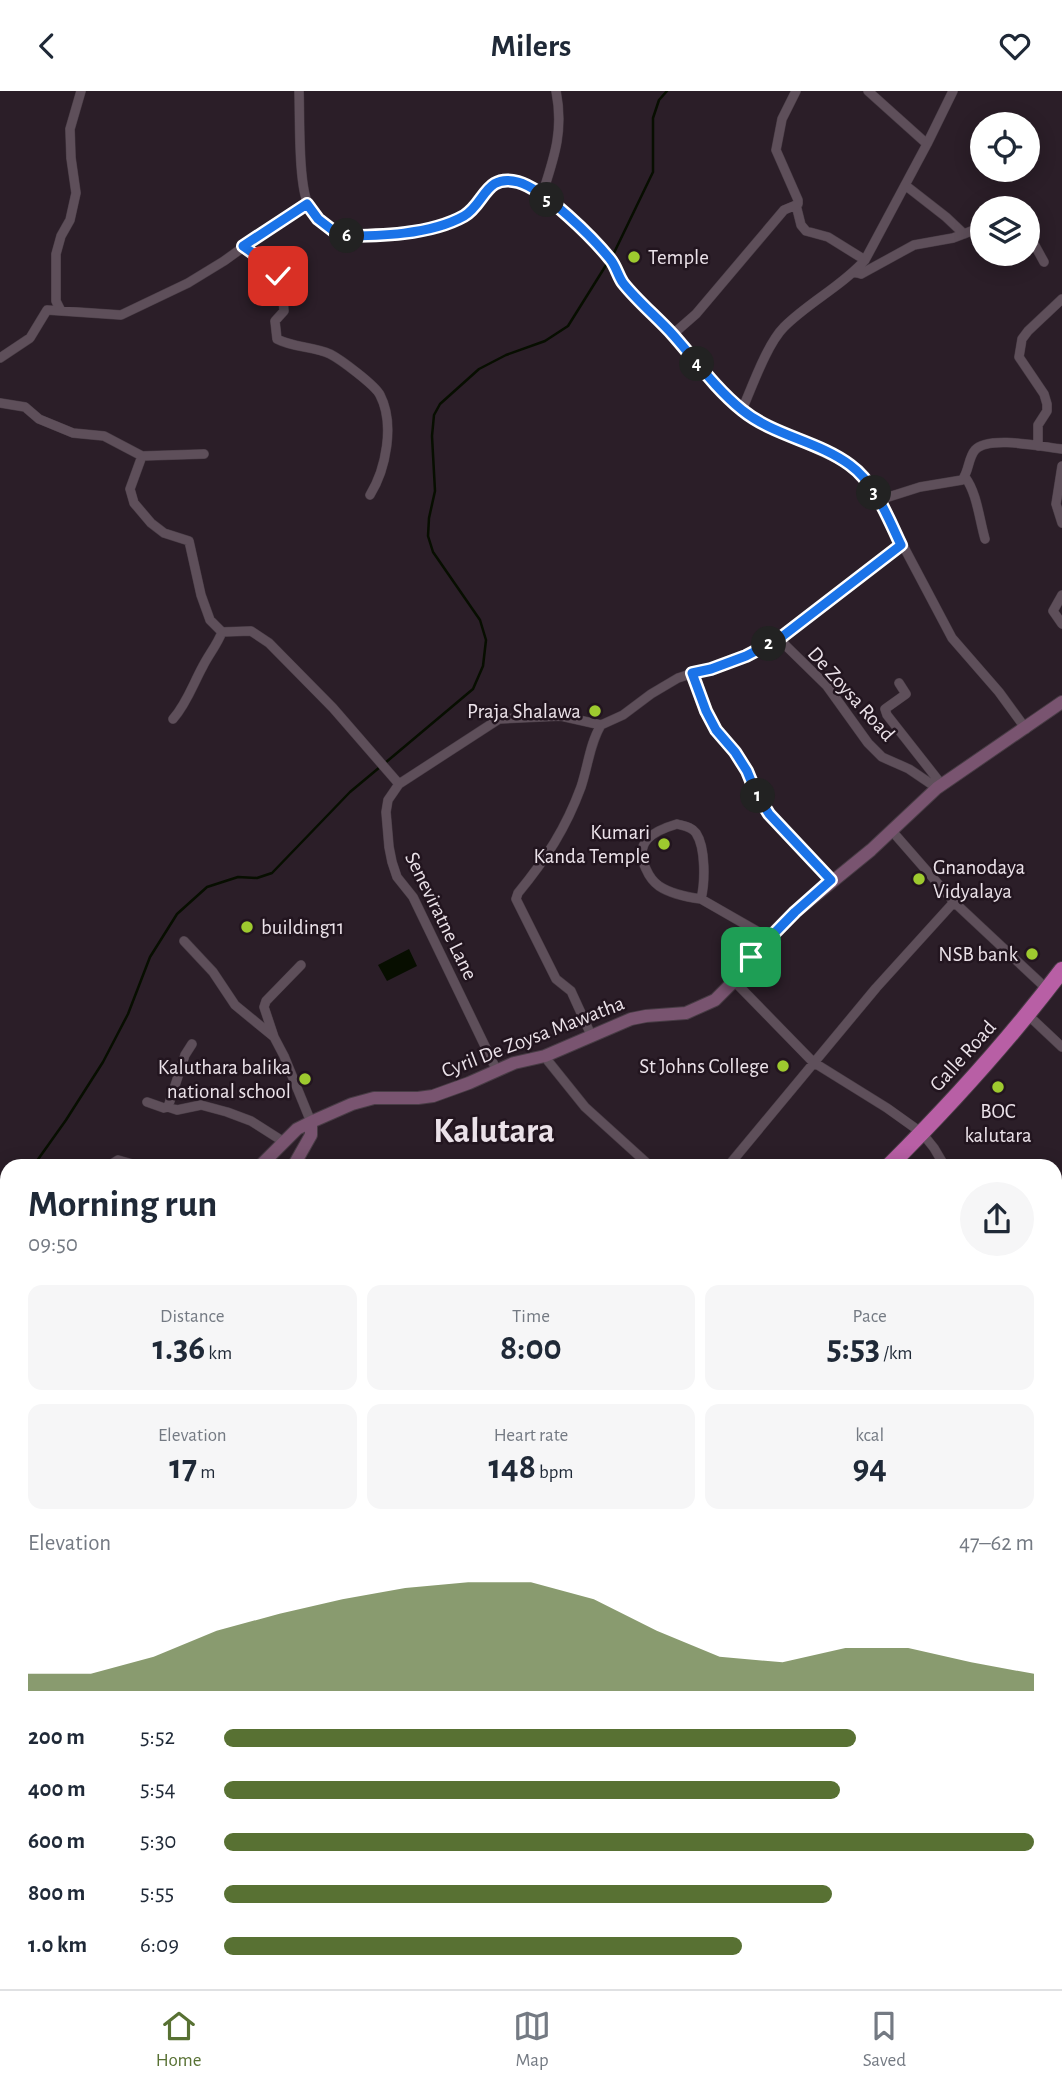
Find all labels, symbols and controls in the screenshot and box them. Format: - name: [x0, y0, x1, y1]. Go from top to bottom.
- icon: back: [28, 27, 66, 65]
- icon: heart: [996, 27, 1034, 65]
- text: Milers: [491, 30, 571, 62]
- map controls: [970, 112, 1040, 266]
- button: locate: [970, 112, 1040, 182]
- pin: 5: [530, 183, 564, 217]
- text: 5: [542, 190, 551, 209]
- button: layers: [970, 196, 1040, 266]
- pin: 6: [330, 219, 364, 253]
- text: 6: [342, 226, 351, 245]
- pin: [248, 246, 308, 306]
- place label: Temple: [648, 247, 709, 268]
- marker: Temple: [626, 249, 642, 265]
- icon: check: [259, 257, 297, 295]
- pin: 4: [680, 347, 714, 381]
- text: 4: [692, 354, 701, 373]
- pin: 3: [856, 475, 892, 511]
- text: 3: [869, 483, 878, 502]
- pin: 2: [752, 627, 786, 661]
- text: 2: [764, 634, 773, 653]
- street label: De Zoysa Road: [803, 643, 899, 745]
- place label: Praja Shalawa: [467, 701, 581, 722]
- marker: Praja Shalawa: [587, 703, 603, 719]
- pin: 1: [740, 779, 776, 813]
- text: 1: [754, 786, 761, 805]
- place label: Kumari Kanda Temple: [533, 822, 650, 867]
- marker: Kumari Kanda Temple: [656, 836, 672, 852]
- street label: Seneviratne Lane: [401, 849, 481, 983]
- place label: Gnanodaya Vidyalaya: [933, 857, 1026, 902]
- marker: Gnanodaya Vidyalaya: [911, 871, 927, 887]
- place label: building11: [261, 917, 344, 938]
- marker: building11: [239, 919, 255, 935]
- pin: [721, 927, 781, 987]
- icon: arrive: [732, 938, 770, 976]
- place label: NSB bank: [938, 944, 1018, 965]
- marker: NSB bank: [1024, 946, 1040, 962]
- street label: Cyril De Zoysa Mawatha: [439, 992, 628, 1082]
- street label: Galle Road: [926, 1016, 1000, 1095]
- place label: St Johns College: [639, 1056, 769, 1077]
- place label: Kaluthara balika national school: [158, 1057, 291, 1102]
- marker: St Johns College: [775, 1058, 791, 1074]
- marker: Kaluthara balika national school: [297, 1071, 313, 1087]
- marker: BOC kalutara: [990, 1079, 1006, 1095]
- place label: BOC kalutara: [964, 1101, 1032, 1146]
- district label: Kalutara: [433, 1114, 555, 1149]
- button: share: [960, 1182, 1034, 1256]
- text: Morning run: [28, 1186, 217, 1224]
- text: 09:50: [28, 1233, 78, 1256]
- text: Distance: [160, 1307, 225, 1326]
- text: Time: [512, 1307, 550, 1326]
- text: Pace: [853, 1307, 887, 1326]
- text: 1.36: [153, 1331, 205, 1366]
- text: 8:00: [500, 1331, 562, 1366]
- text: 5:53: [827, 1331, 880, 1366]
- text: km: [205, 1344, 232, 1363]
- text: /km: [880, 1344, 913, 1363]
- text: Elevation: [158, 1426, 227, 1445]
- text: Heart rate: [494, 1426, 568, 1445]
- text: kcal: [855, 1426, 884, 1445]
- text: 17: [169, 1450, 197, 1485]
- text: 148: [488, 1450, 536, 1485]
- text: 94: [852, 1450, 887, 1485]
- text: m: [197, 1463, 215, 1482]
- text: bpm: [536, 1463, 574, 1482]
- text: Elevation: [28, 1532, 111, 1555]
- text: 47–62 m: [959, 1532, 1034, 1555]
- text: 200 m: [28, 1726, 85, 1749]
- text: 5:52: [140, 1726, 175, 1749]
- text: 400 m: [28, 1778, 86, 1801]
- text: 5:54: [140, 1778, 176, 1801]
- text: 600 m: [28, 1830, 85, 1853]
- text: 5:30: [140, 1830, 177, 1853]
- text: 800 m: [28, 1882, 85, 1905]
- text: 5:55: [140, 1882, 174, 1905]
- text: 1.0 km: [28, 1934, 87, 1957]
- text: 6:09: [140, 1934, 179, 1957]
- tab: Home: [156, 2007, 202, 2072]
- tab: Map: [513, 2007, 551, 2072]
- tab: Saved: [863, 2007, 906, 2072]

